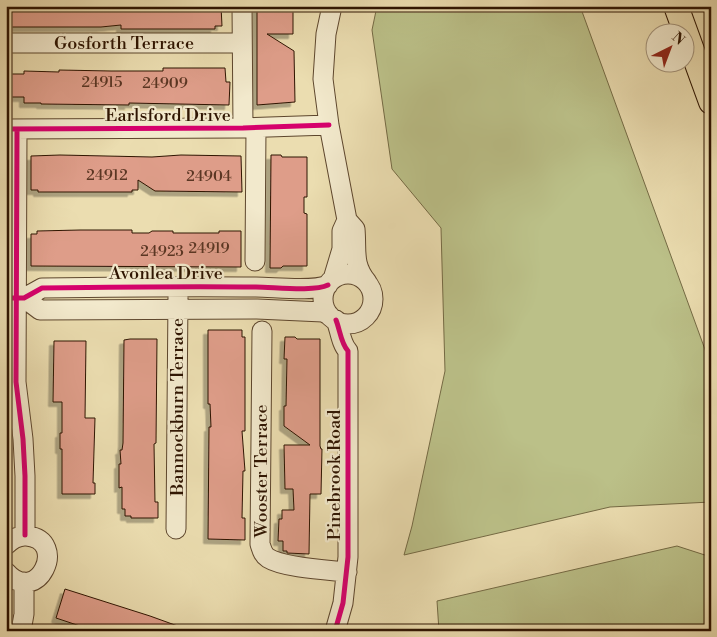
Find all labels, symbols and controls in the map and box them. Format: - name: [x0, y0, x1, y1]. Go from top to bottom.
- north arrow: [644, 22, 694, 72]
- text: N: [668, 29, 688, 49]
- street label: Gosforth Terrace: [54, 32, 194, 55]
- house number: 24915: [82, 73, 122, 92]
- house number: 24909: [142, 74, 188, 93]
- street label: Earlsford Drive: [105, 104, 231, 127]
- house number: 24912: [86, 166, 128, 185]
- house number: 24904: [186, 167, 232, 186]
- house number: 24919: [188, 239, 230, 258]
- house number: 24923: [140, 242, 184, 261]
- street label: Avonlea Drive: [108, 262, 223, 285]
- street label: Bannockburn Terrace: [166, 318, 189, 497]
- street label: Wooster Terrace: [250, 404, 273, 539]
- street label: Pinebrook Road: [323, 409, 346, 540]

